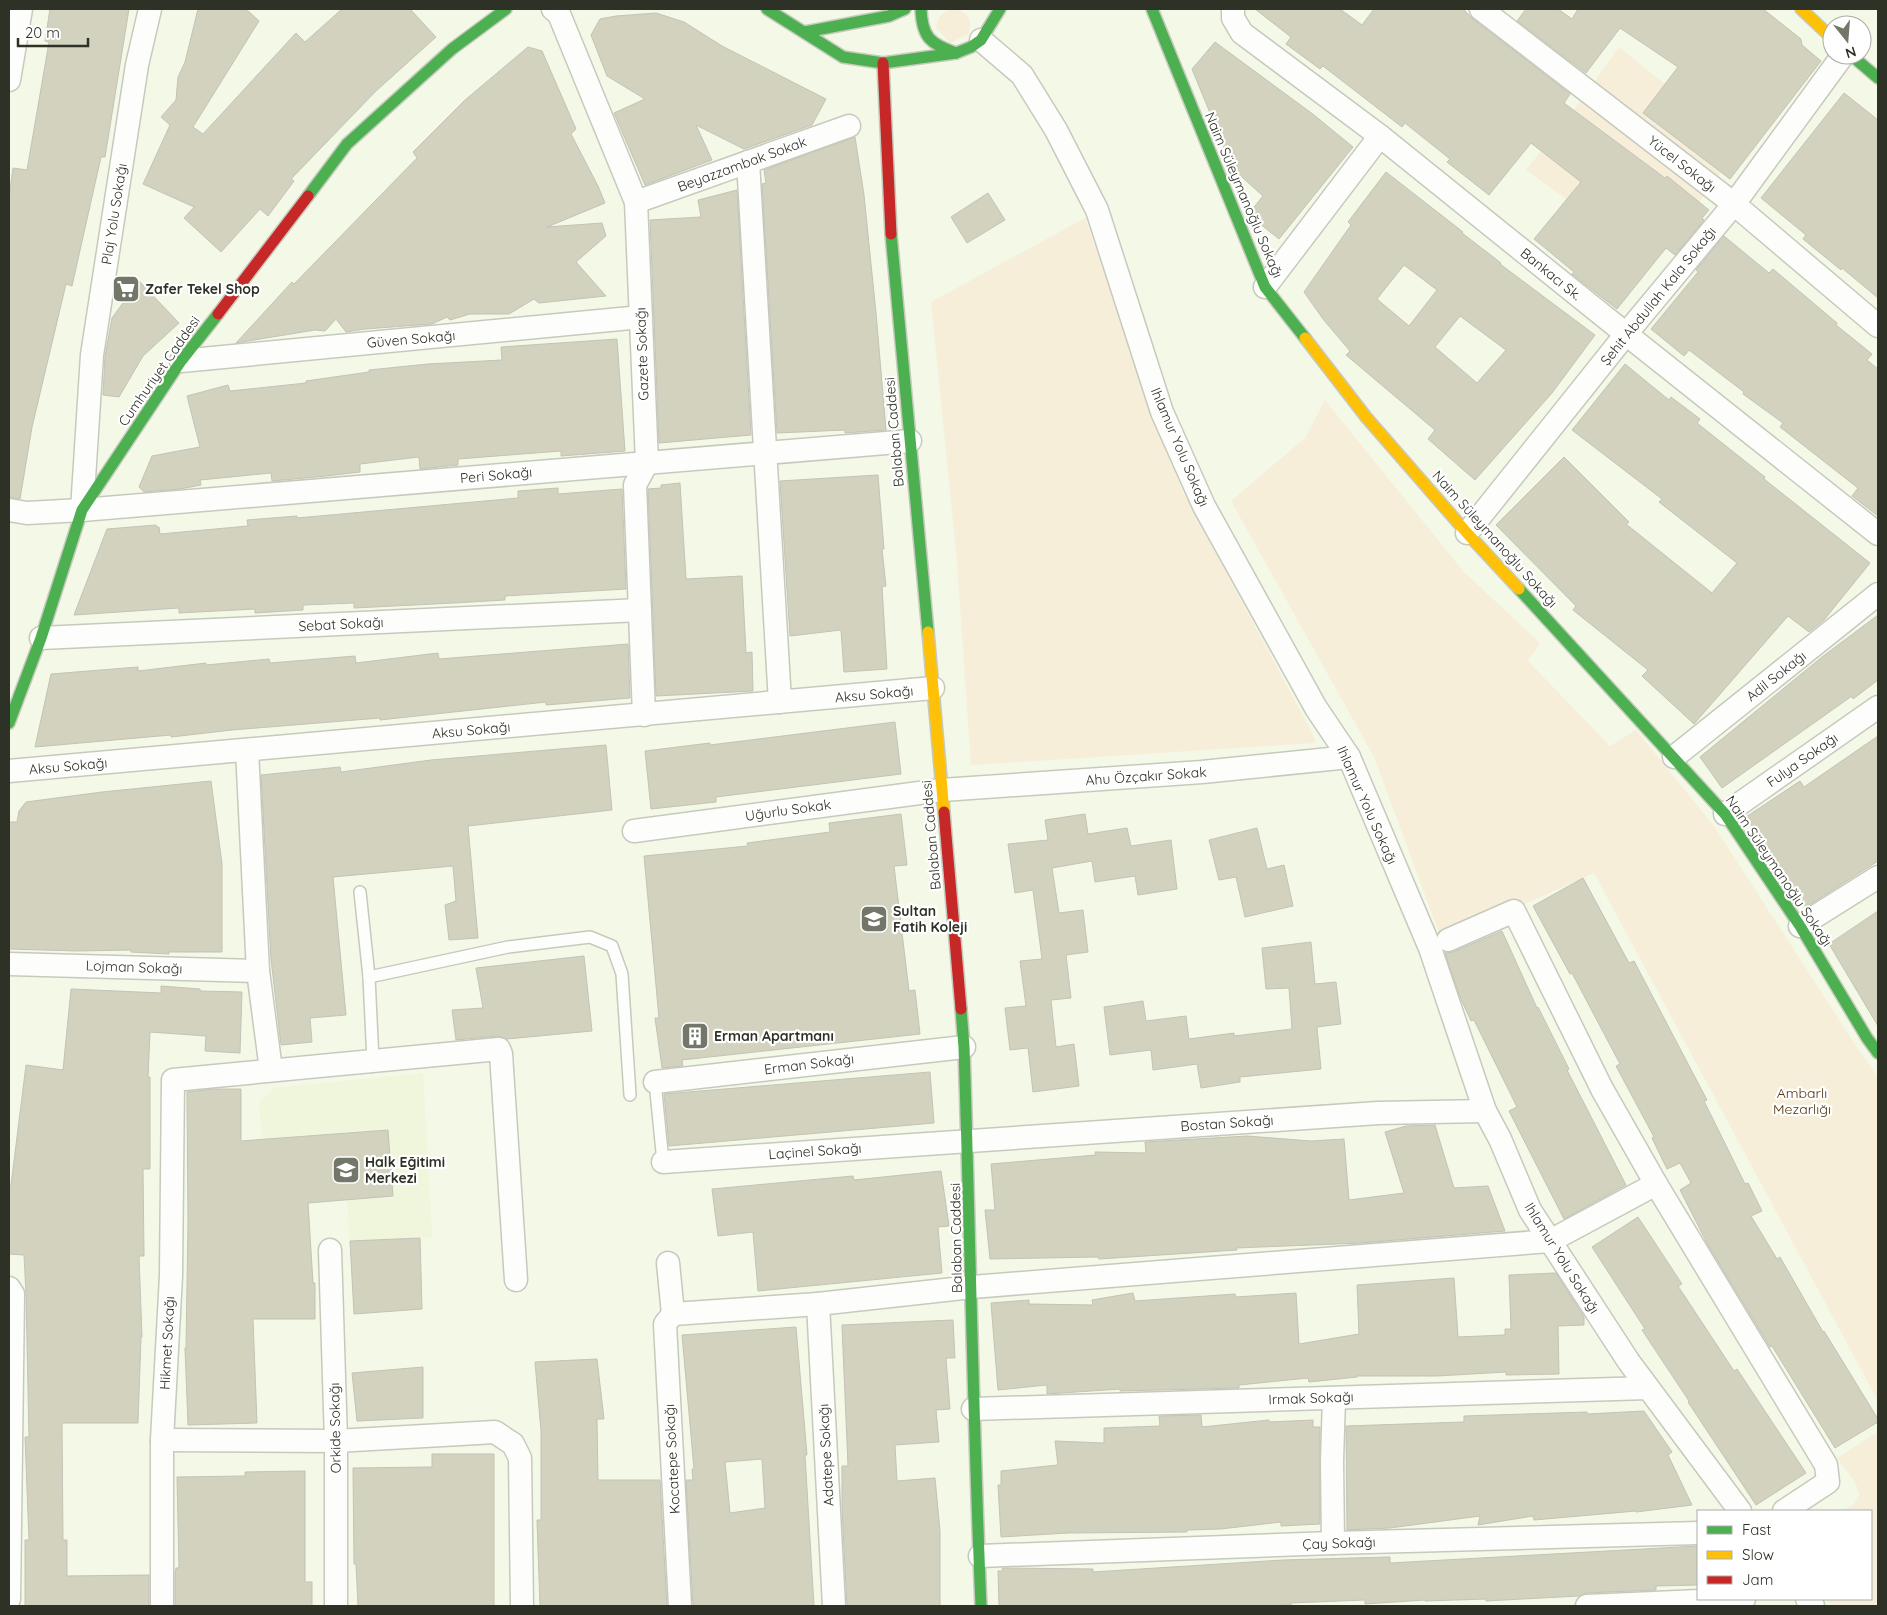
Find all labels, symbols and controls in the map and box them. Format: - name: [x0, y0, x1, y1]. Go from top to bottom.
- scale bar: [18, 15, 88, 47]
- north arrow: [1822, 15, 1872, 65]
- text: 20 m: [25, 23, 60, 42]
- text: N: [1843, 42, 1858, 63]
- street label: Naim Süleymanoğlu Sokağı: [1201, 109, 1287, 281]
- street label: Beyazzambak Sokak: [675, 132, 809, 196]
- street label: Yücel Sokağı: [1644, 132, 1720, 196]
- street label: Plaj Yolu Sokağı: [97, 162, 131, 266]
- street label: Şehit Abdullah Kala Sokağı: [1596, 223, 1720, 369]
- street label: Bankacı Sk.: [1517, 244, 1585, 304]
- supermarket icon: Zafer Tekel Shop: [111, 274, 141, 304]
- place label: Zafer Tekel Shop: [145, 280, 260, 298]
- street label: Gazete Sokağı: [631, 307, 653, 401]
- street label: Cumhuriyet Caddesi: [114, 312, 204, 430]
- street label: Güven Sokağı: [366, 326, 456, 352]
- street label: Balaban Caddesi: [880, 376, 908, 488]
- street label: Ihlamur Yolu Sokağı: [1147, 385, 1213, 509]
- street label: Peri Sokağı: [459, 463, 533, 487]
- street label: Naim Süleymanoğlu Sokağı: [1429, 467, 1561, 611]
- street label: Sebat Sokağı: [298, 613, 384, 635]
- street label: Adil Sokağı: [1742, 647, 1810, 705]
- street label: Aksu Sokağı: [834, 682, 914, 706]
- street label: Aksu Sokağı: [431, 718, 511, 742]
- street label: Fulya Sokağı: [1763, 729, 1841, 791]
- street label: Ihlamur Yolu Sokağı: [1333, 743, 1401, 867]
- street label: Aksu Sokağı: [28, 754, 108, 778]
- street label: Ahu Özçakır Sokak: [1085, 763, 1207, 789]
- street label: Balaban Caddesi: [917, 779, 945, 891]
- street label: Naim Süleymanoğlu Sokağı: [1722, 792, 1836, 950]
- street label: Uğurlu Sokak: [744, 795, 832, 825]
- place label: Sultan Fatih Koleji: [893, 902, 967, 936]
- school or university icon: Sultan Fatih Koleji: [859, 904, 889, 934]
- street label: Lojman Sokağı: [85, 956, 183, 978]
- building icon: Erman Apartmanı: [680, 1021, 710, 1051]
- place label: Erman Apartmanı: [714, 1027, 834, 1045]
- street label: Erman Sokağı: [763, 1050, 855, 1078]
- park label: Ambarlı Mezarlığı: [1773, 1084, 1831, 1118]
- street label: Bostan Sokağı: [1180, 1111, 1274, 1135]
- street label: Laçinel Sokağı: [768, 1139, 862, 1163]
- place label: Halk Eğitimi Merkezi: [365, 1153, 445, 1187]
- school or university icon: Halk Eğitimi Merkezi: [331, 1155, 361, 1185]
- street label: Balaban Caddesi: [946, 1183, 966, 1293]
- street label: Ihlamur Yolu Sokağı: [1521, 1199, 1603, 1317]
- street label: Hikmet Sokağı: [156, 1296, 178, 1390]
- street label: Orkide Sokağı: [325, 1382, 345, 1474]
- street label: Irmak Sokağı: [1268, 1388, 1354, 1408]
- street label: Adatepe Sokağı: [814, 1403, 838, 1507]
- street label: Kocatepe Sokağı: [660, 1404, 684, 1514]
- legend: [1697, 1510, 1872, 1600]
- text: Fast: [1742, 1520, 1771, 1539]
- street label: Çay Sokağı: [1302, 1533, 1376, 1553]
- text: Slow: [1742, 1545, 1774, 1564]
- text: Jam: [1742, 1570, 1773, 1589]

